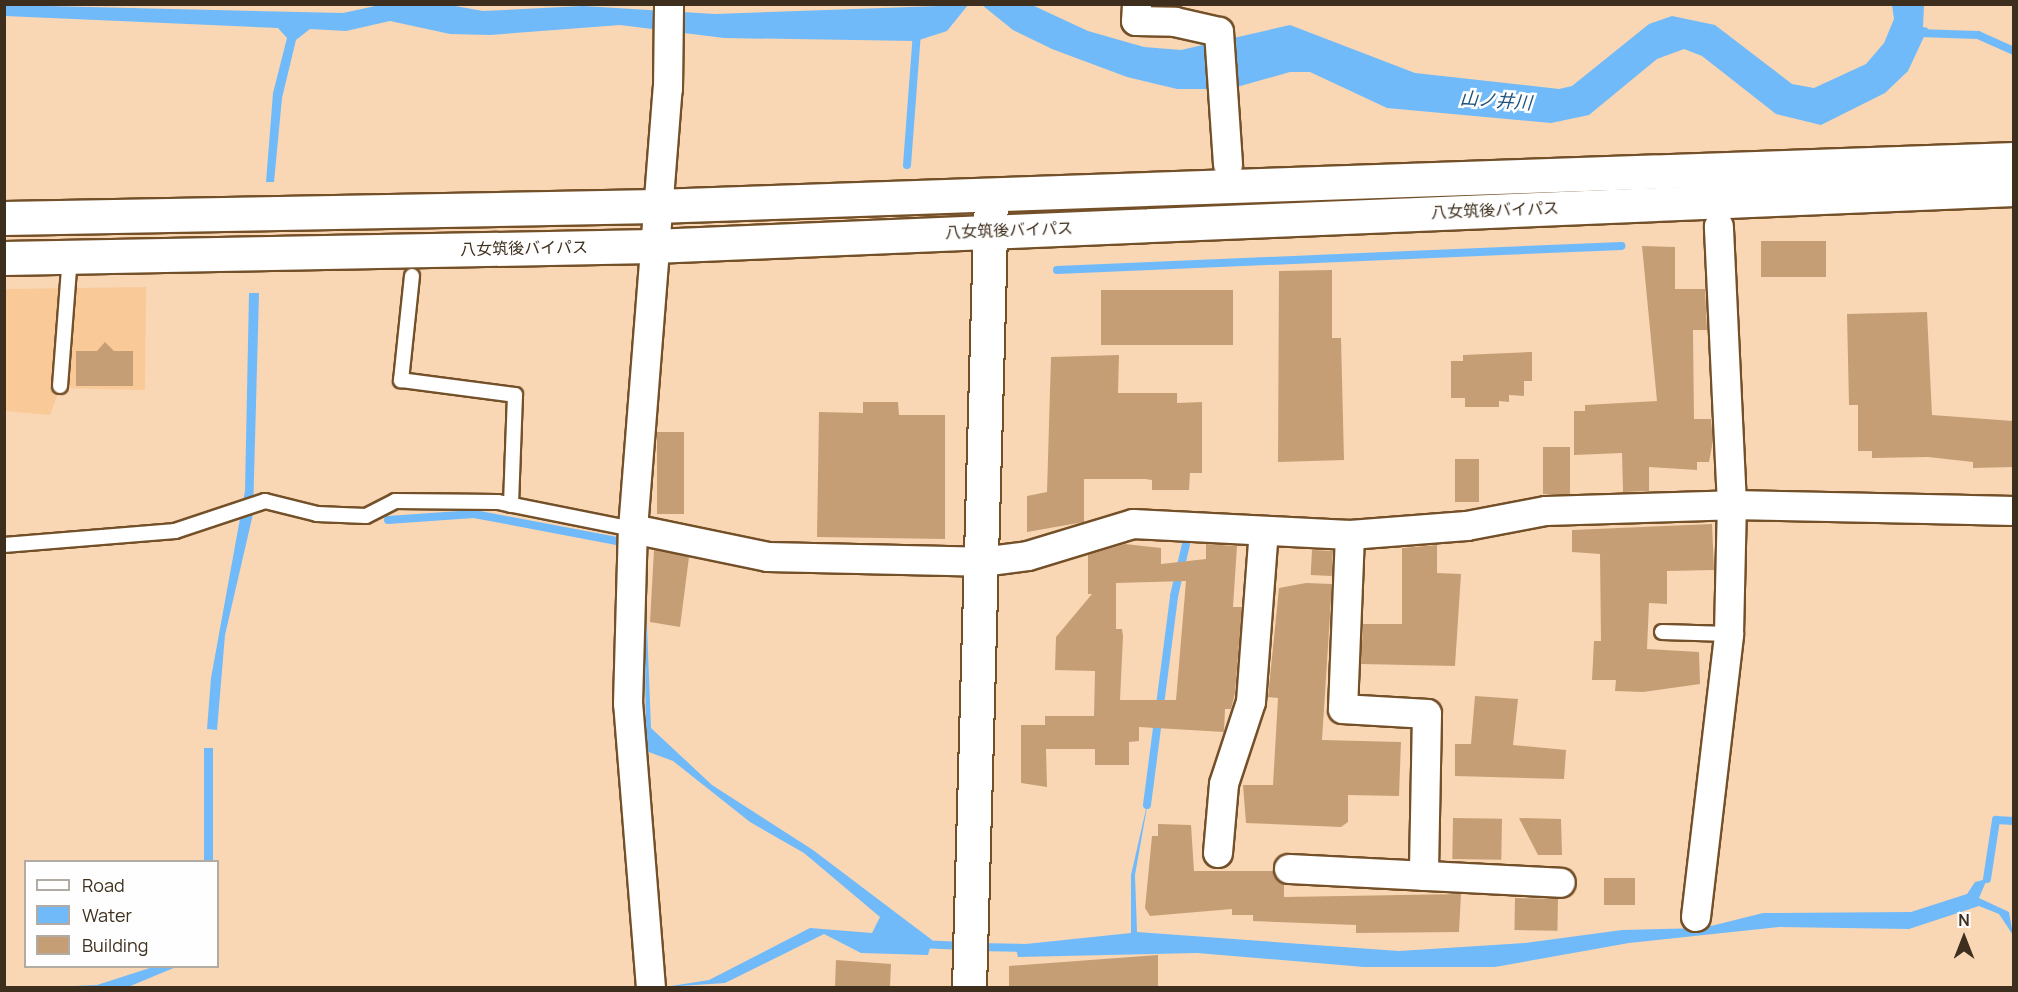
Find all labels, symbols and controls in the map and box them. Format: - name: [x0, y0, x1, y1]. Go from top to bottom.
- water label: 山ノ井川: [1459, 87, 1533, 113]
- street label: 八女筑後バイパス: [1431, 198, 1559, 222]
- street label: 八女筑後バイパス: [945, 218, 1073, 242]
- street label: 八女筑後バイパス: [460, 237, 588, 259]
- legend: [24, 860, 219, 968]
- text: Road: [82, 873, 125, 897]
- text: Water: [82, 903, 132, 927]
- north arrow: [1934, 908, 1994, 968]
- text: N: [1958, 909, 1970, 931]
- text: Building: [82, 933, 148, 957]

